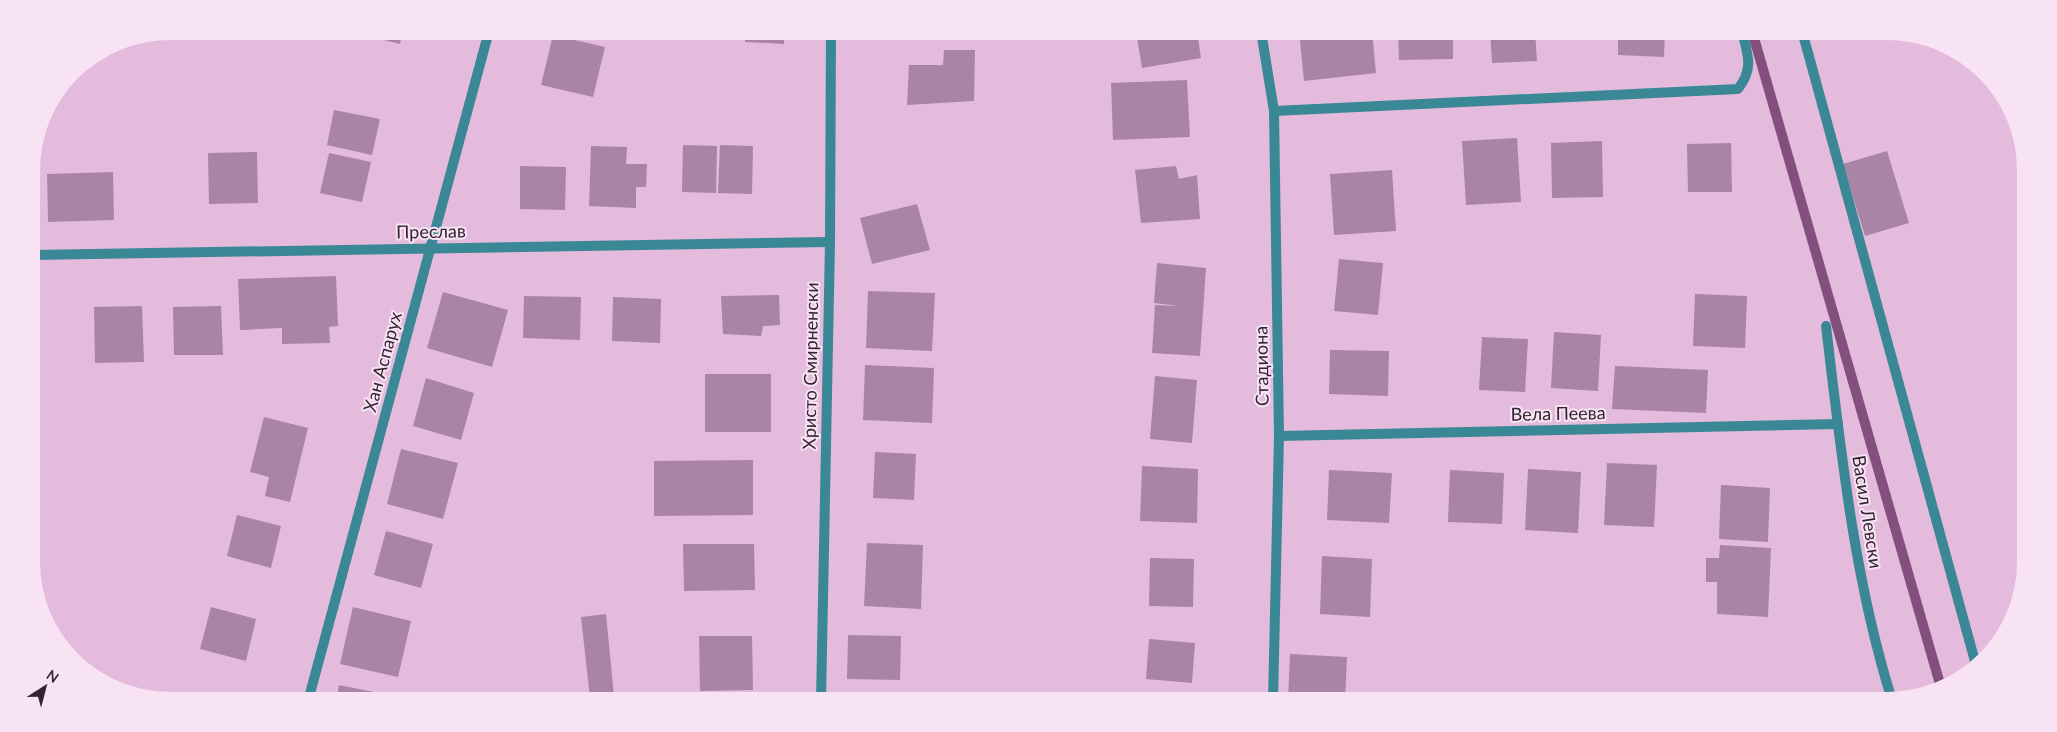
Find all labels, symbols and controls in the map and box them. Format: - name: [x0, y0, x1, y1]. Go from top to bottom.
- street label: Преслав: [396, 219, 466, 243]
- street label: Христо Смирненски: [798, 282, 822, 450]
- street label: Хан Аспарух: [358, 309, 406, 414]
- street label: Стадиона: [1249, 326, 1273, 406]
- street label: Вела Пеева: [1510, 401, 1606, 425]
- street label: Васил Левски: [1848, 454, 1888, 570]
- north arrow: [20, 662, 70, 712]
- text: N: [44, 666, 62, 686]

